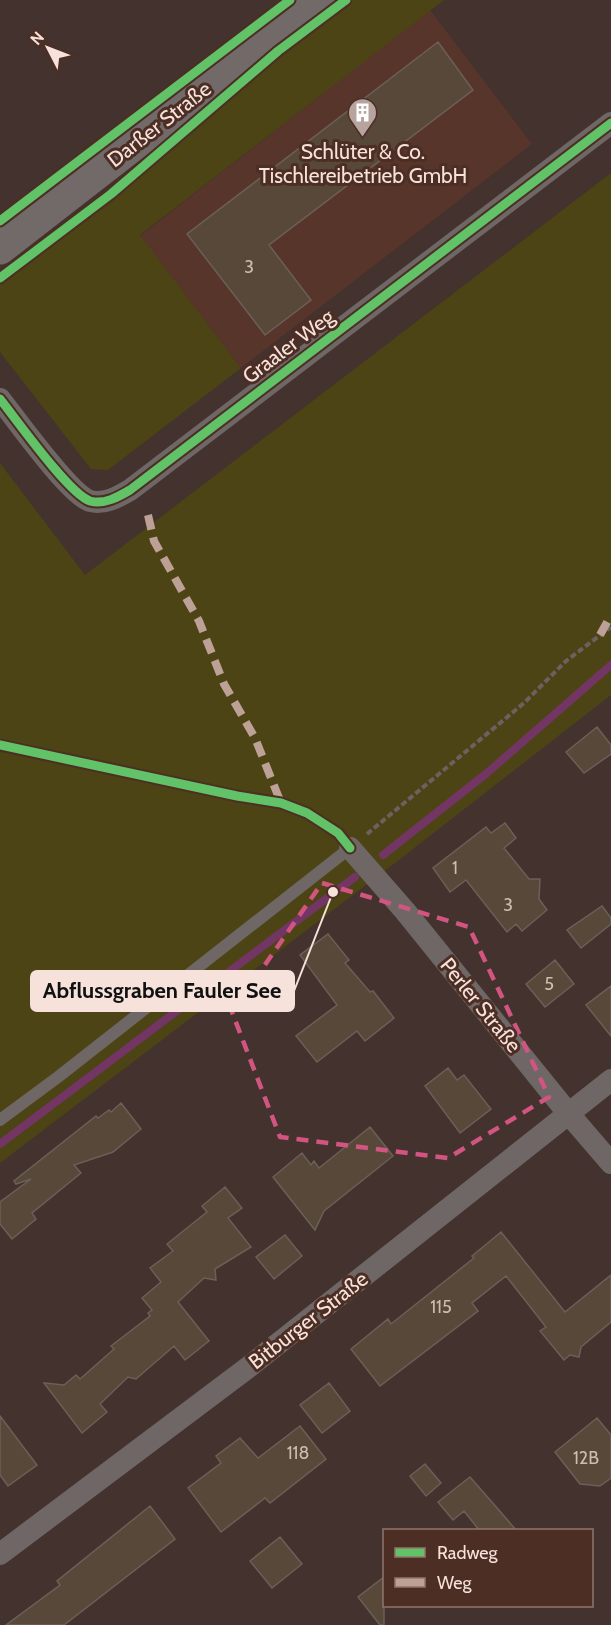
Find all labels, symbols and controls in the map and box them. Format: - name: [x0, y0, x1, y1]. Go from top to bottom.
- north arrow: [18, 18, 78, 78]
- text: N: [26, 28, 48, 49]
- street label: Darßer Straße: [102, 76, 216, 172]
- building icon: Schlüter & Co. Tischlereibetrieb GmbH: [347, 96, 379, 138]
- place label: Schlüter & Co. Tischlereibetrieb GmbH: [259, 139, 467, 188]
- house number: 3: [244, 256, 254, 278]
- street label: Graaler Weg: [237, 303, 339, 388]
- house number: 1: [452, 857, 458, 879]
- house number: 3: [503, 894, 513, 916]
- street label: Perler Straße: [435, 953, 527, 1058]
- callout: Abflussgraben Fauler See: [31, 971, 294, 1011]
- house number: 5: [544, 973, 554, 995]
- text: Abflussgraben Fauler See: [43, 977, 281, 1004]
- street label: Bitburger Straße: [244, 1266, 373, 1374]
- house number: 115: [430, 1296, 452, 1318]
- house number: 118: [287, 1442, 309, 1464]
- house number: 12B: [573, 1447, 599, 1469]
- legend: [383, 1529, 593, 1607]
- text: Radweg: [437, 1542, 499, 1564]
- text: Weg: [437, 1572, 473, 1594]

